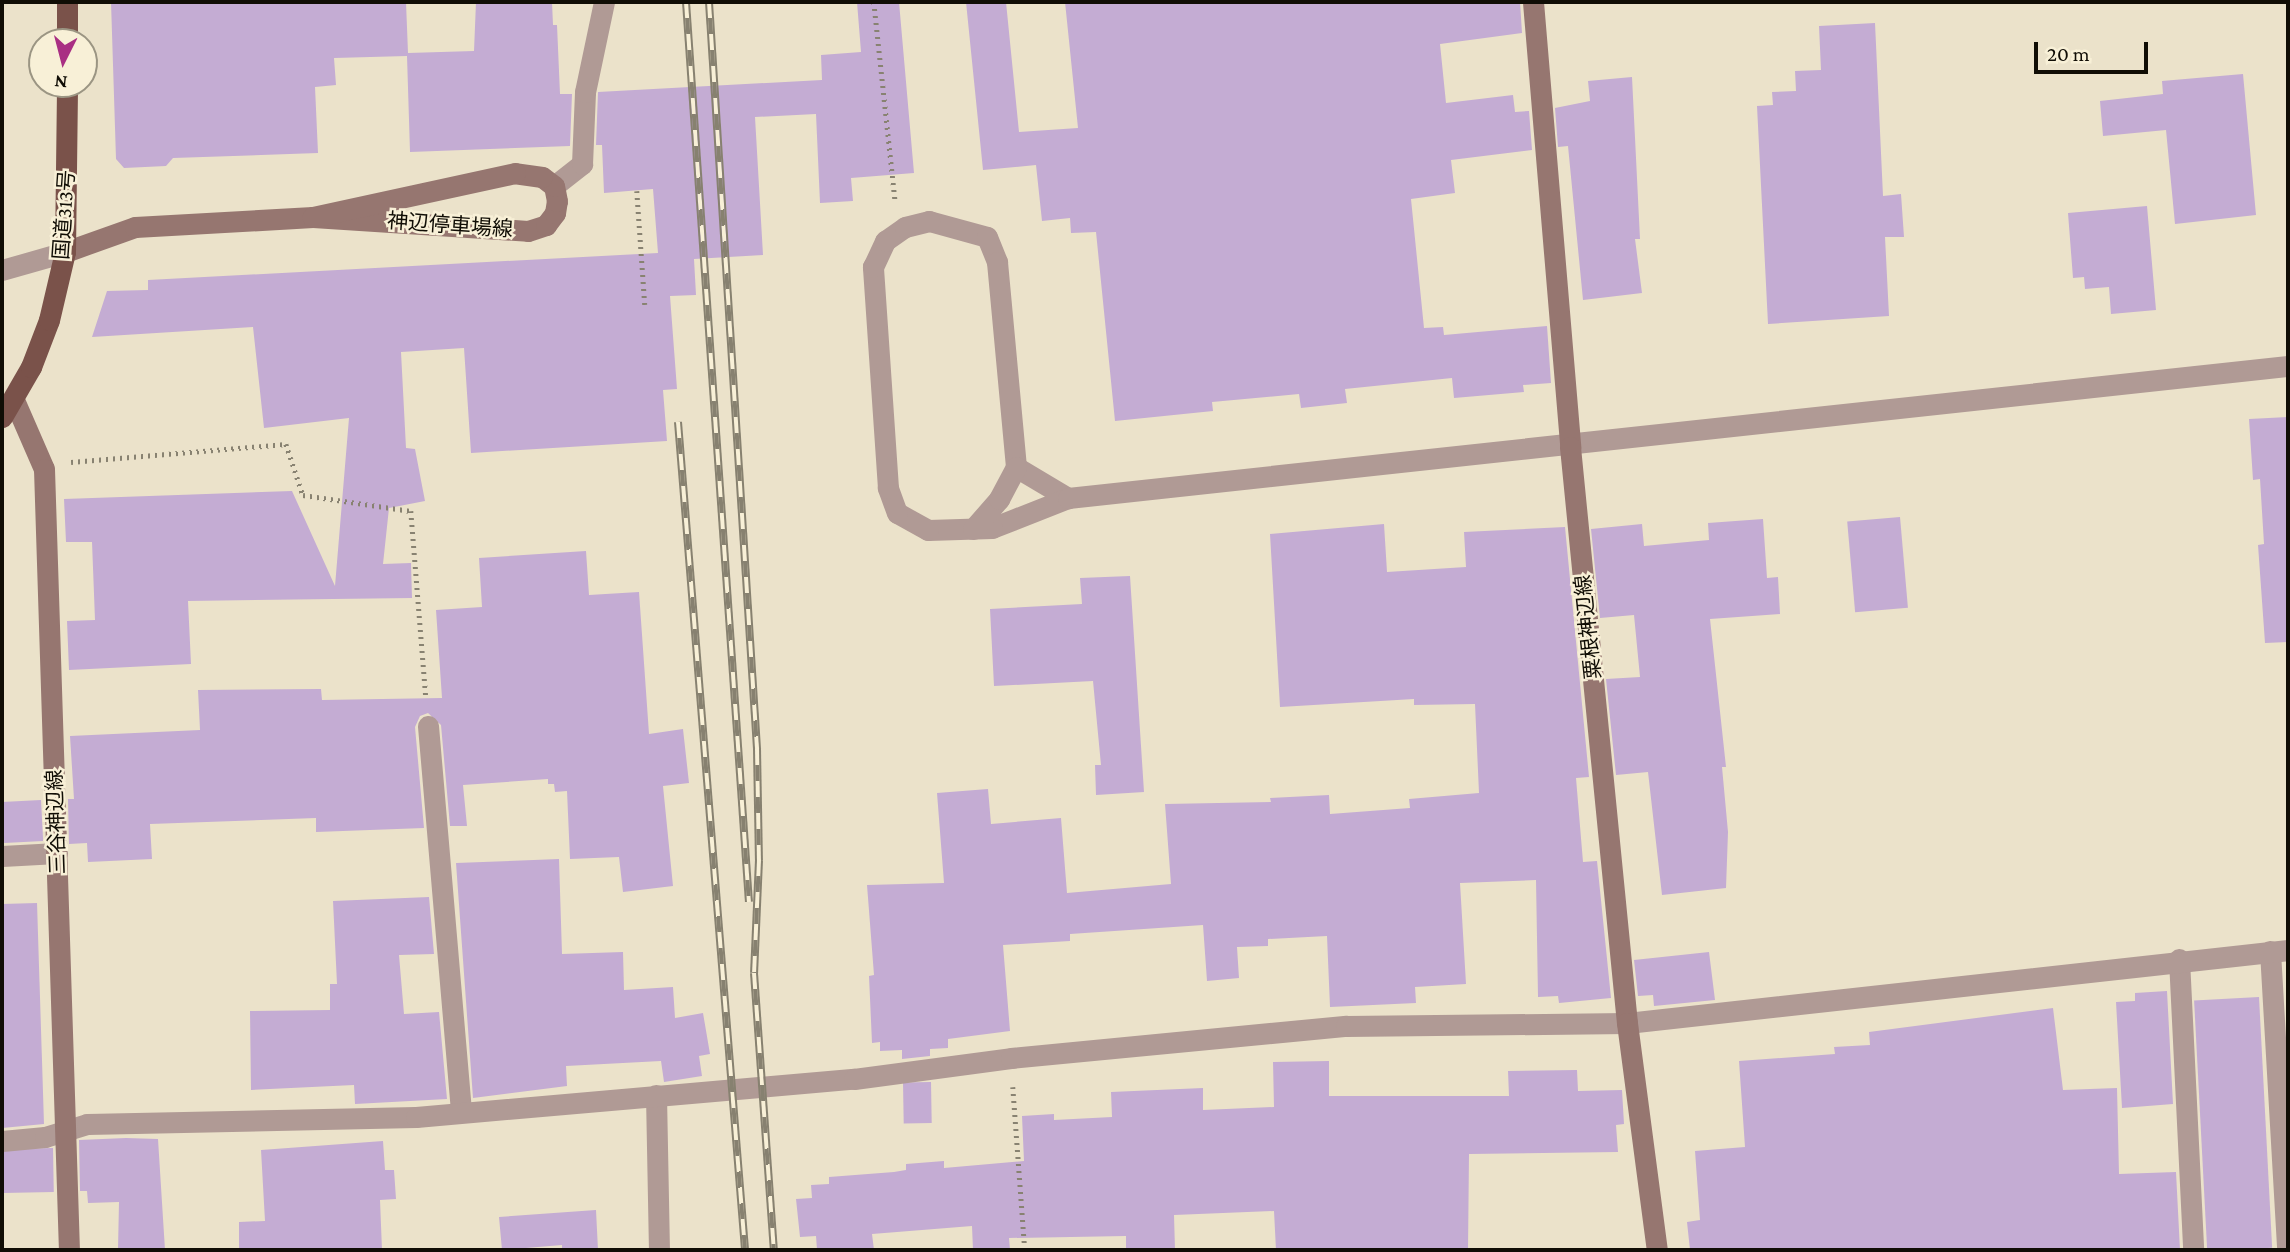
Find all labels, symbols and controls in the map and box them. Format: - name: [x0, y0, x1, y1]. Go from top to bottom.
- north arrow: [28, 28, 98, 98]
- scale bar: [2038, 28, 2152, 72]
- text: 20 m: [2047, 42, 2090, 66]
- text: N: [53, 71, 69, 94]
- street label: 国道313号: [48, 169, 80, 261]
- street label: 神辺停車場線: [386, 208, 514, 242]
- street label: 粟根神辺線: [1570, 573, 1606, 681]
- street label: 三谷神辺線: [42, 769, 70, 875]

